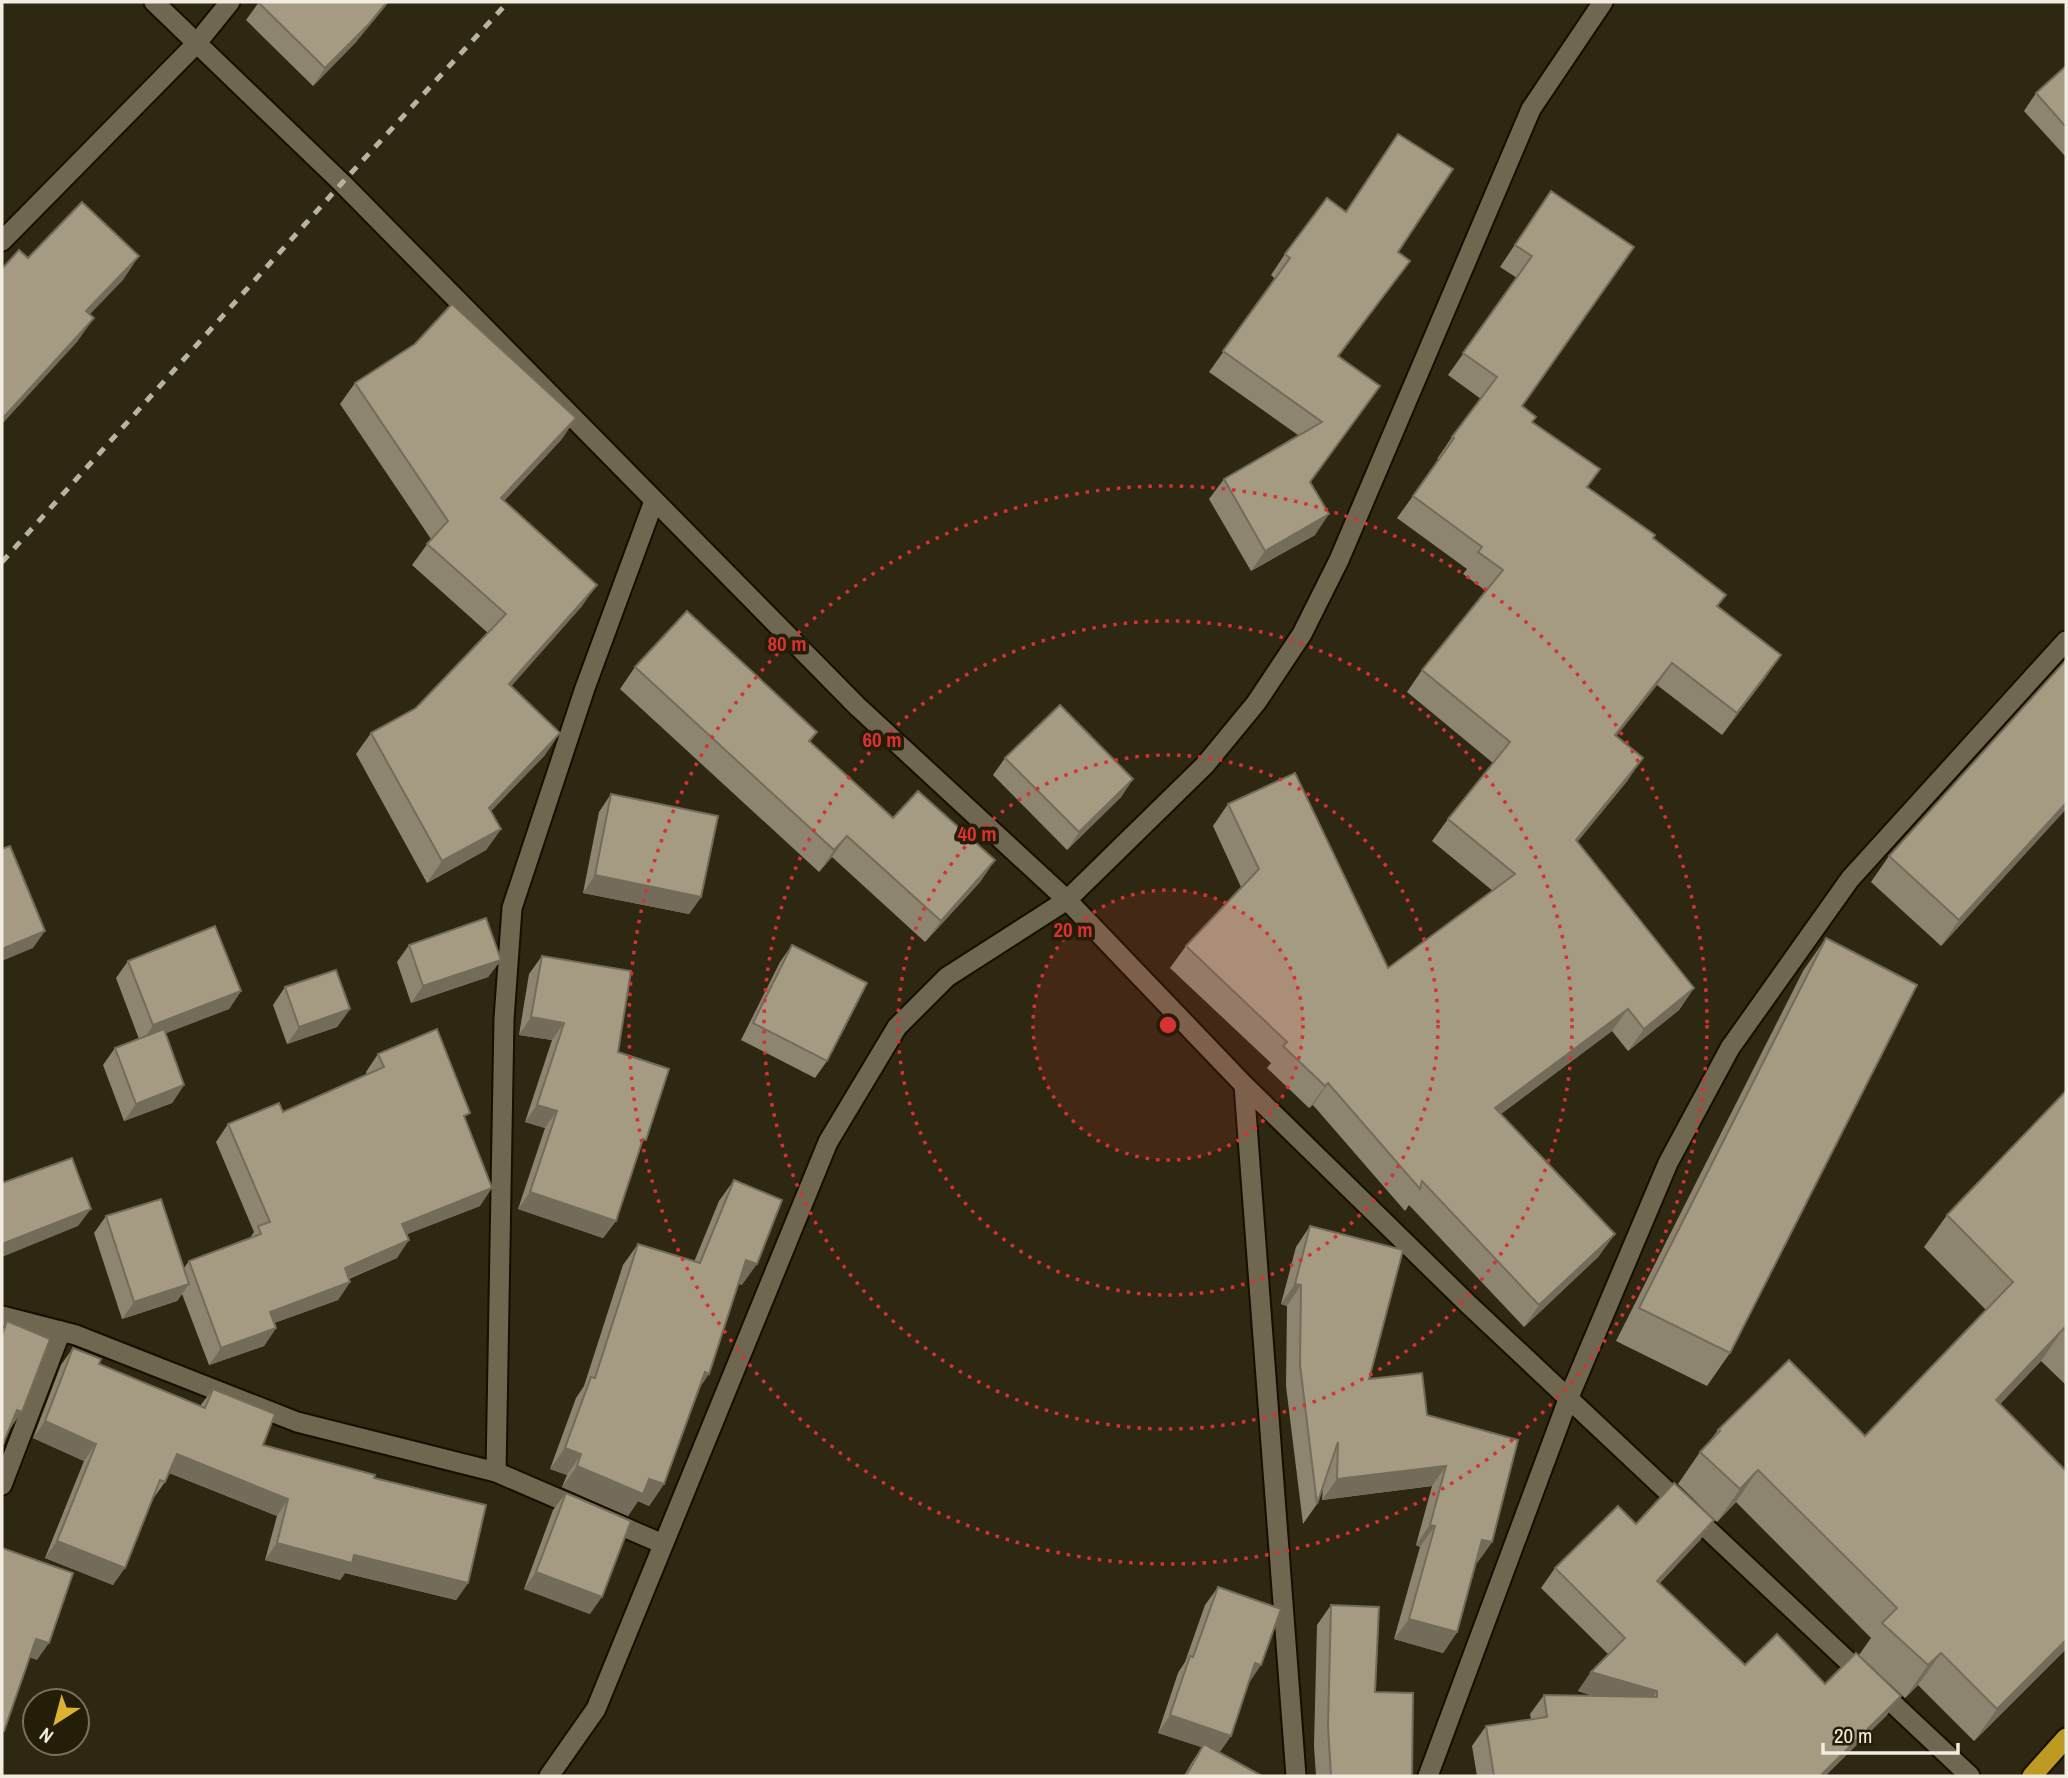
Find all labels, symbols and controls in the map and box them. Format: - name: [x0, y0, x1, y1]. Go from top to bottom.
- text: 80 m: [767, 629, 807, 658]
- text: 60 m: [862, 725, 902, 754]
- text: 40 m: [957, 819, 997, 848]
- text: 20 m: [1053, 915, 1093, 944]
- centre of rings: [1156, 1013, 1180, 1037]
- north arrow: [21, 1687, 91, 1757]
- scale bar: [1823, 1712, 1958, 1756]
- text: 20 m: [1834, 1721, 1872, 1750]
- text: N: [34, 1722, 58, 1750]

